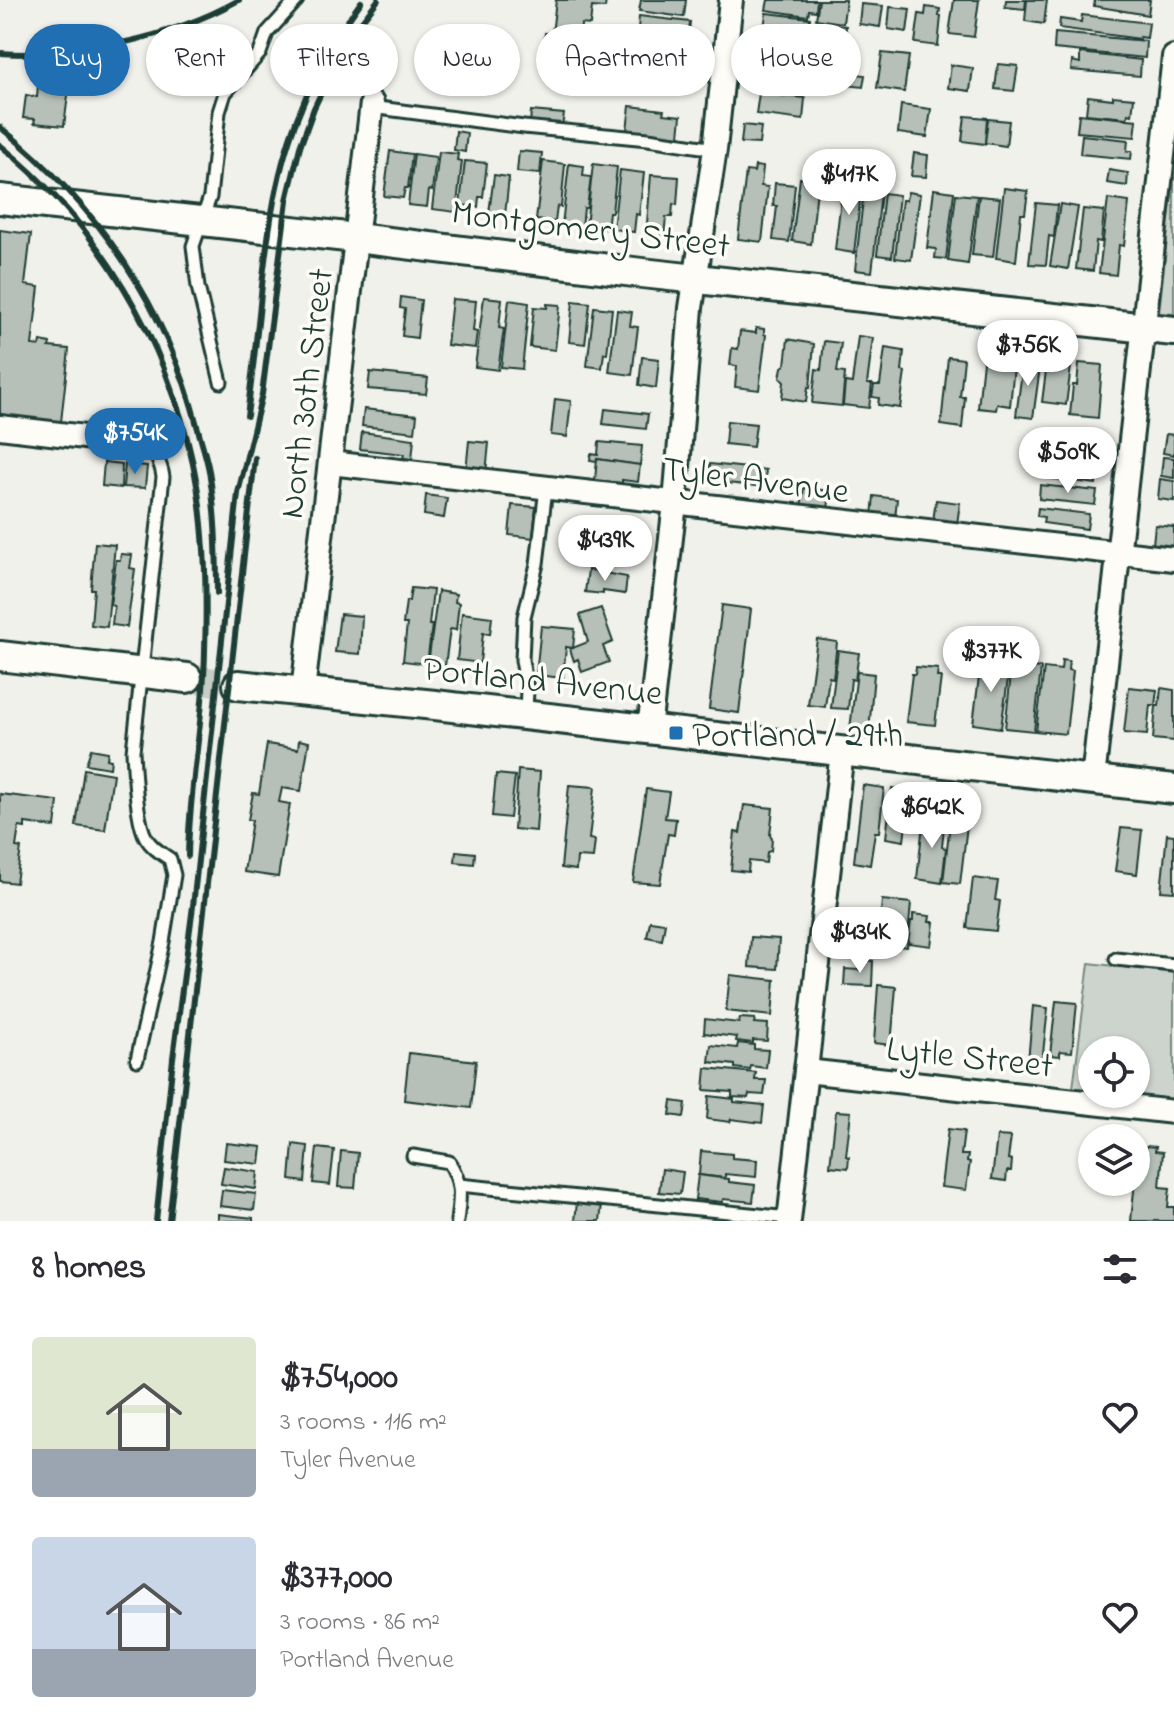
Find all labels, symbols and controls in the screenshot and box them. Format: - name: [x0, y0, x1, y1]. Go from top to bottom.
- chip: Buy: [24, 24, 130, 96]
- chip: Rent: [146, 24, 254, 96]
- chip: Filters: [270, 24, 398, 96]
- chip: New: [414, 24, 520, 96]
- chip: Apartment: [536, 24, 715, 96]
- chip: House: [731, 24, 861, 96]
- pin: $417K: [793, 149, 905, 217]
- text: $417K: [820, 156, 878, 194]
- street label: Montgomery Street: [448, 188, 733, 275]
- street label: North 30th Street: [267, 265, 350, 522]
- pin: $756K: [972, 320, 1084, 388]
- text: $756K: [995, 327, 1061, 365]
- pin: $754K: [79, 408, 191, 476]
- text: $754K: [103, 415, 167, 453]
- pin: $509K: [1012, 427, 1124, 495]
- text: $509K: [1037, 434, 1099, 472]
- street label: Tyler Avenue: [659, 445, 853, 520]
- pin: $439K: [549, 515, 661, 583]
- text: $439K: [576, 522, 634, 560]
- pin: $377K: [935, 626, 1047, 694]
- text: $377K: [961, 633, 1021, 671]
- street label: Portland Avenue: [420, 645, 666, 723]
- place label: Portland / 29th: [692, 711, 903, 764]
- marker: Portland / 29th: [667, 724, 685, 742]
- pin: $642K: [876, 782, 988, 850]
- text: $642K: [900, 789, 964, 827]
- pin: $434K: [804, 907, 916, 975]
- text: $434K: [830, 914, 890, 952]
- street label: Lytle Street: [884, 1024, 1056, 1095]
- map controls: [1078, 1036, 1150, 1196]
- button: locate: [1078, 1036, 1150, 1108]
- button: layers: [1078, 1124, 1150, 1196]
- text: 8 homes: [32, 1244, 146, 1294]
- icon: filters: [1098, 1247, 1142, 1291]
- text: $754,000: [280, 1354, 398, 1404]
- icon: home: [96, 1369, 192, 1465]
- icon: heart: [1098, 1395, 1142, 1439]
- text: 3 rooms · 116 m²: [280, 1404, 447, 1442]
- text: Tyler Avenue: [280, 1442, 416, 1480]
- text: $377,000: [280, 1554, 393, 1604]
- icon: home: [96, 1569, 192, 1665]
- icon: heart: [1098, 1595, 1142, 1639]
- text: 3 rooms · 86 m²: [280, 1604, 440, 1642]
- text: Portland Avenue: [280, 1642, 454, 1680]

